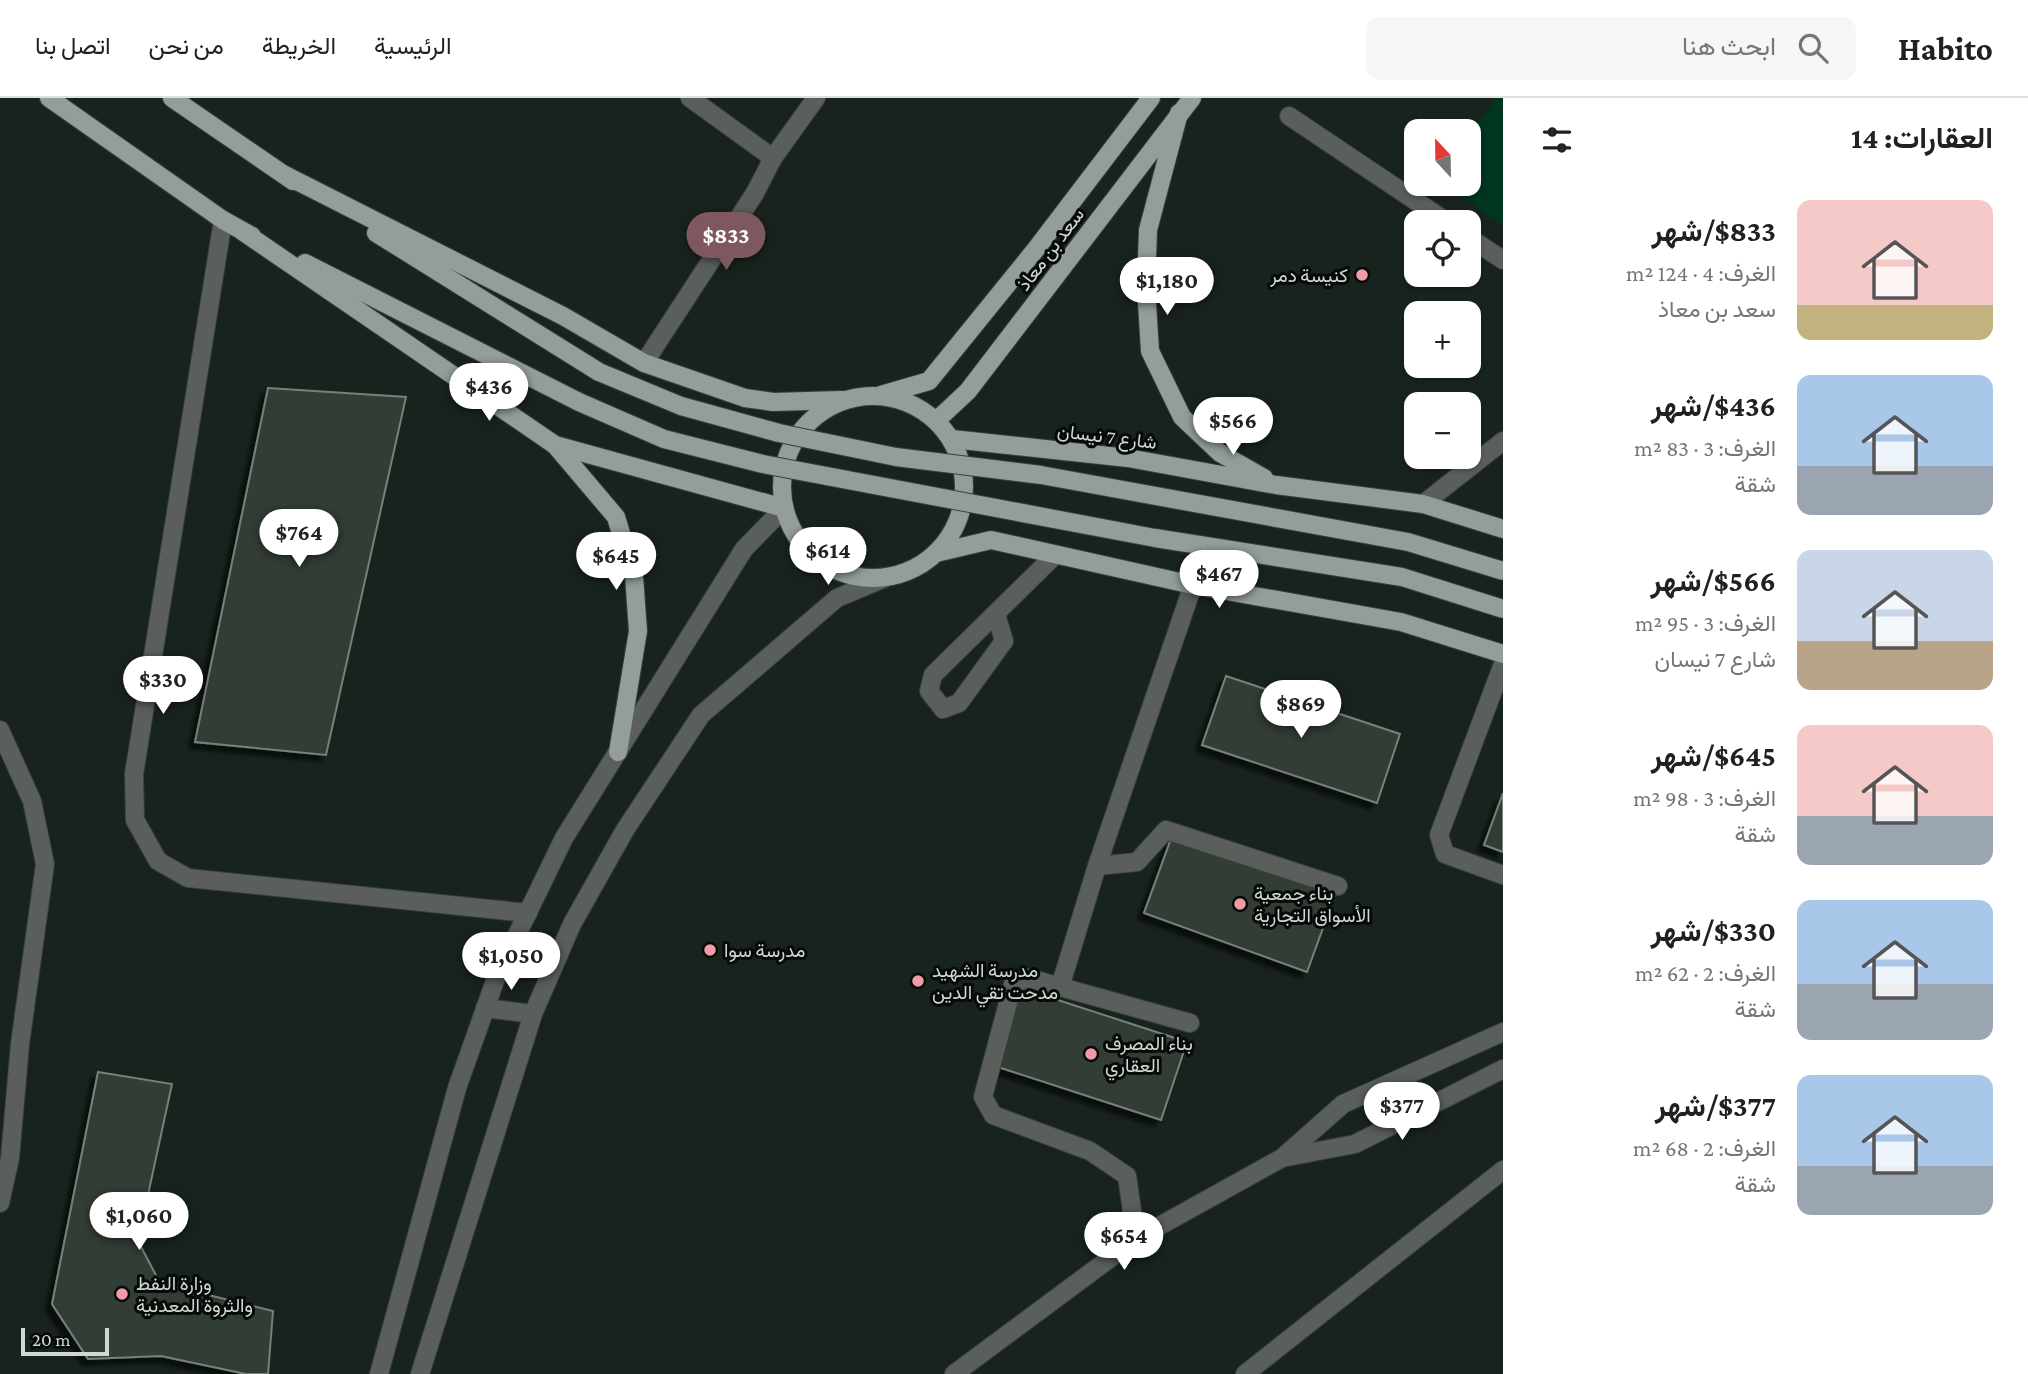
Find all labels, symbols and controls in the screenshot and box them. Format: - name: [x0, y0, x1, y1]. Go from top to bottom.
- search box: [1366, 17, 1856, 80]
- icon: search: [1794, 29, 1832, 67]
- text: Habito: [1898, 30, 1993, 67]
- text: اتصل بنا: [35, 32, 111, 59]
- text: من نحن: [149, 32, 224, 59]
- text: الخريطة: [262, 32, 336, 59]
- text: الرئيسية: [374, 32, 452, 59]
- text: ابحث هنا: [1682, 32, 1776, 61]
- north arrow: [1404, 119, 1480, 196]
- map controls: [1404, 119, 1481, 469]
- icon: filters: [1538, 121, 1576, 159]
- text: العقارات: 14: [1851, 121, 1993, 154]
- street label: سعد بن معاذ: [1013, 204, 1089, 295]
- button: locate: [1404, 210, 1481, 287]
- pin: $833: [685, 212, 767, 272]
- text: $833/شهر: [1652, 214, 1776, 247]
- text: $833: [702, 222, 750, 248]
- icon: home: [1853, 228, 1937, 312]
- pin: $1,180: [1110, 258, 1224, 317]
- text: الغرف: 4 · 124 m²: [1626, 260, 1776, 286]
- place label: كنيسة دمر: [1269, 265, 1348, 287]
- text: $1,180: [1136, 267, 1198, 293]
- marker: كنيسة دمر: [1354, 267, 1370, 283]
- text: سعد بن معاذ: [1658, 296, 1776, 322]
- button: +: [1404, 301, 1481, 378]
- pin: $436: [448, 364, 530, 423]
- text: $436: [465, 373, 513, 399]
- text: $436/شهر: [1651, 389, 1776, 422]
- button: −: [1404, 392, 1481, 469]
- pin: $566: [1192, 398, 1274, 457]
- icon: home: [1853, 403, 1937, 487]
- text: $566: [1209, 407, 1257, 433]
- street label: شارع 7 نيسان: [1056, 420, 1158, 455]
- text: الغرف: 3 · 83 m²: [1634, 435, 1776, 461]
- text: شقة: [1734, 471, 1776, 497]
- pin: $764: [258, 510, 340, 569]
- text: $764: [275, 519, 323, 545]
- pin: $614: [787, 528, 869, 587]
- pin: $645: [575, 532, 657, 592]
- text: $614: [805, 537, 851, 563]
- text: $645: [592, 542, 640, 568]
- pin: $467: [1178, 550, 1260, 610]
- text: $467: [1196, 560, 1242, 586]
- text: $566/شهر: [1651, 564, 1776, 597]
- icon: home: [1853, 578, 1937, 662]
- text: الغرف: 3 · 95 m²: [1635, 610, 1776, 636]
- text: شارع 7 نيسان: [1655, 646, 1776, 672]
- pin: $330: [122, 656, 204, 716]
- text: $330: [139, 666, 187, 692]
- pin: $869: [1260, 680, 1342, 740]
- text: $869: [1276, 690, 1326, 716]
- text: $645/شهر: [1651, 739, 1776, 772]
- icon: home: [1853, 753, 1937, 837]
- text: الغرف: 3 · 98 m²: [1633, 785, 1776, 811]
- text: شقة: [1734, 821, 1776, 847]
- place label: بناء جمعية الأسواق التجارية: [1254, 883, 1371, 927]
- marker: بناء جمعية الأسواق التجارية: [1232, 896, 1248, 912]
- text: $330/شهر: [1651, 914, 1776, 947]
- icon: home: [1853, 928, 1937, 1012]
- pin: $1,050: [454, 932, 568, 992]
- place label: مدرسة سوا: [724, 940, 806, 962]
- text: $1,050: [478, 942, 544, 968]
- marker: مدرسة سوا: [702, 942, 718, 958]
- place label: مدرسة الشهيد مدحت تقي الدين: [932, 960, 1058, 1008]
- text: الغرف: 2 · 62 m²: [1635, 960, 1776, 986]
- marker: مدرسة الشهيد مدحت تقي الدين: [910, 973, 926, 989]
- text: شقة: [1734, 996, 1776, 1022]
- place label: بناء المصرف العقاري: [1105, 1033, 1193, 1081]
- marker: بناء المصرف العقاري: [1083, 1046, 1099, 1062]
- pin: $377: [1361, 1082, 1443, 1142]
- text: $377/شهر: [1655, 1089, 1776, 1122]
- text: $377: [1380, 1092, 1424, 1118]
- icon: home: [1853, 1103, 1937, 1187]
- text: الغرف: 2 · 68 m²: [1633, 1135, 1776, 1161]
- text: شقة: [1734, 1171, 1776, 1197]
- pin: $1,060: [82, 1192, 196, 1252]
- text: $1,060: [106, 1202, 172, 1228]
- pin: $654: [1083, 1212, 1165, 1272]
- text: $654: [1100, 1222, 1148, 1248]
- place label: وزارة النفط والثروة المعدنية: [136, 1273, 253, 1317]
- marker: وزارة النفط والثروة المعدنية: [114, 1286, 130, 1302]
- scale bar: [21, 1325, 108, 1357]
- text: 20 m: [32, 1329, 71, 1350]

